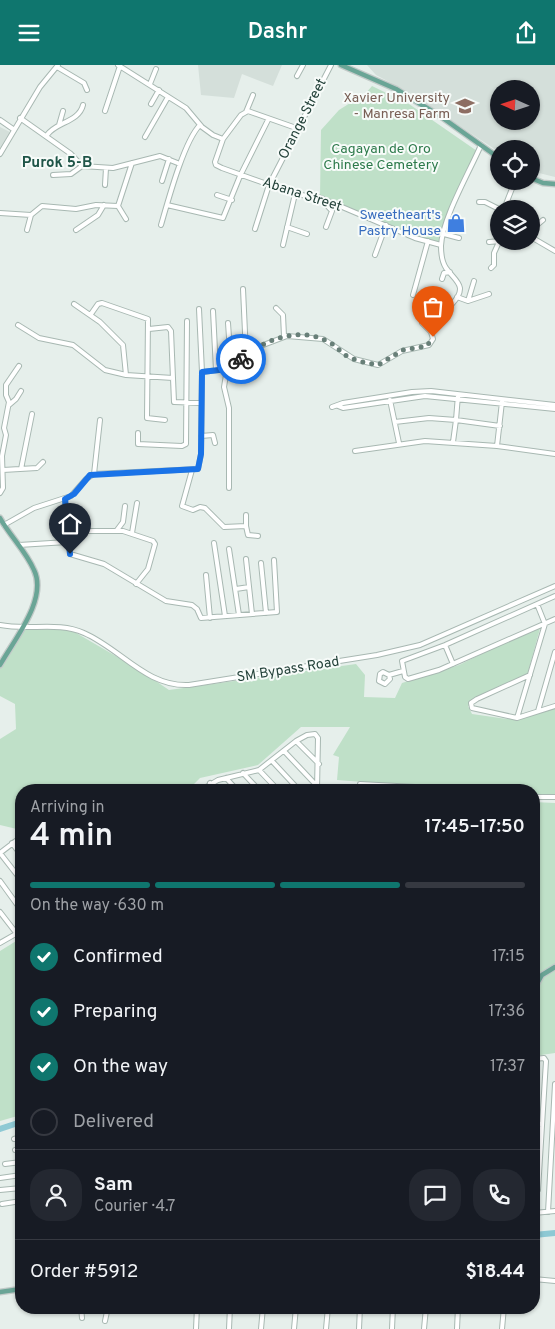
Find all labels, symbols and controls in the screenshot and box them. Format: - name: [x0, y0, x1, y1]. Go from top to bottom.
- icon: menu: [15, 19, 43, 47]
- text: Dashr: [248, 19, 307, 46]
- icon: share: [512, 19, 540, 47]
- street label: Orange Street: [275, 76, 331, 162]
- north arrow: [490, 80, 540, 130]
- map controls: [490, 80, 540, 250]
- place label: Xavier University - Manresa Farm: [344, 90, 450, 123]
- school or university icon: Xavier University - Manresa Farm: [454, 95, 476, 117]
- button: locate: [490, 140, 540, 190]
- park label: Cagayan de Oro Chinese Cemetery: [323, 141, 439, 174]
- district label: Purok 5-B: [22, 154, 92, 173]
- street label: Abana Street: [260, 174, 344, 216]
- button: layers: [490, 200, 540, 250]
- place label: Sweetheart's Pastry House: [358, 207, 441, 240]
- shop icon: Sweetheart's Pastry House: [445, 212, 467, 234]
- pin: [412, 286, 454, 337]
- icon: bag: [419, 293, 447, 321]
- courier: [216, 334, 266, 384]
- icon: bike: [227, 345, 255, 373]
- pin: [49, 503, 91, 554]
- icon: home: [56, 510, 84, 538]
- street label: SM Bypass Road: [236, 654, 340, 686]
- text: Arriving in: [30, 798, 105, 818]
- text: 17:45–17:50: [424, 815, 525, 839]
- text: 4 min: [30, 817, 113, 857]
- text: On the way · 630 m: [30, 896, 164, 916]
- icon: check: [30, 943, 58, 971]
- text: Confirmed: [73, 945, 163, 969]
- text: 17:15: [492, 947, 525, 967]
- icon: check: [30, 998, 58, 1026]
- text: Preparing: [73, 1000, 157, 1024]
- text: 17:36: [489, 1002, 525, 1022]
- icon: check: [30, 1053, 58, 1081]
- text: On the way: [73, 1055, 168, 1079]
- text: 17:37: [490, 1057, 525, 1077]
- text: Delivered: [73, 1110, 154, 1134]
- button: person: [30, 1169, 82, 1221]
- button: chat: [409, 1169, 461, 1221]
- button: phone: [473, 1169, 525, 1221]
- text: Sam: [94, 1173, 133, 1197]
- text: Courier · 4.7: [94, 1197, 175, 1217]
- text: Order #5912: [30, 1260, 138, 1284]
- text: $18.44: [465, 1260, 525, 1284]

